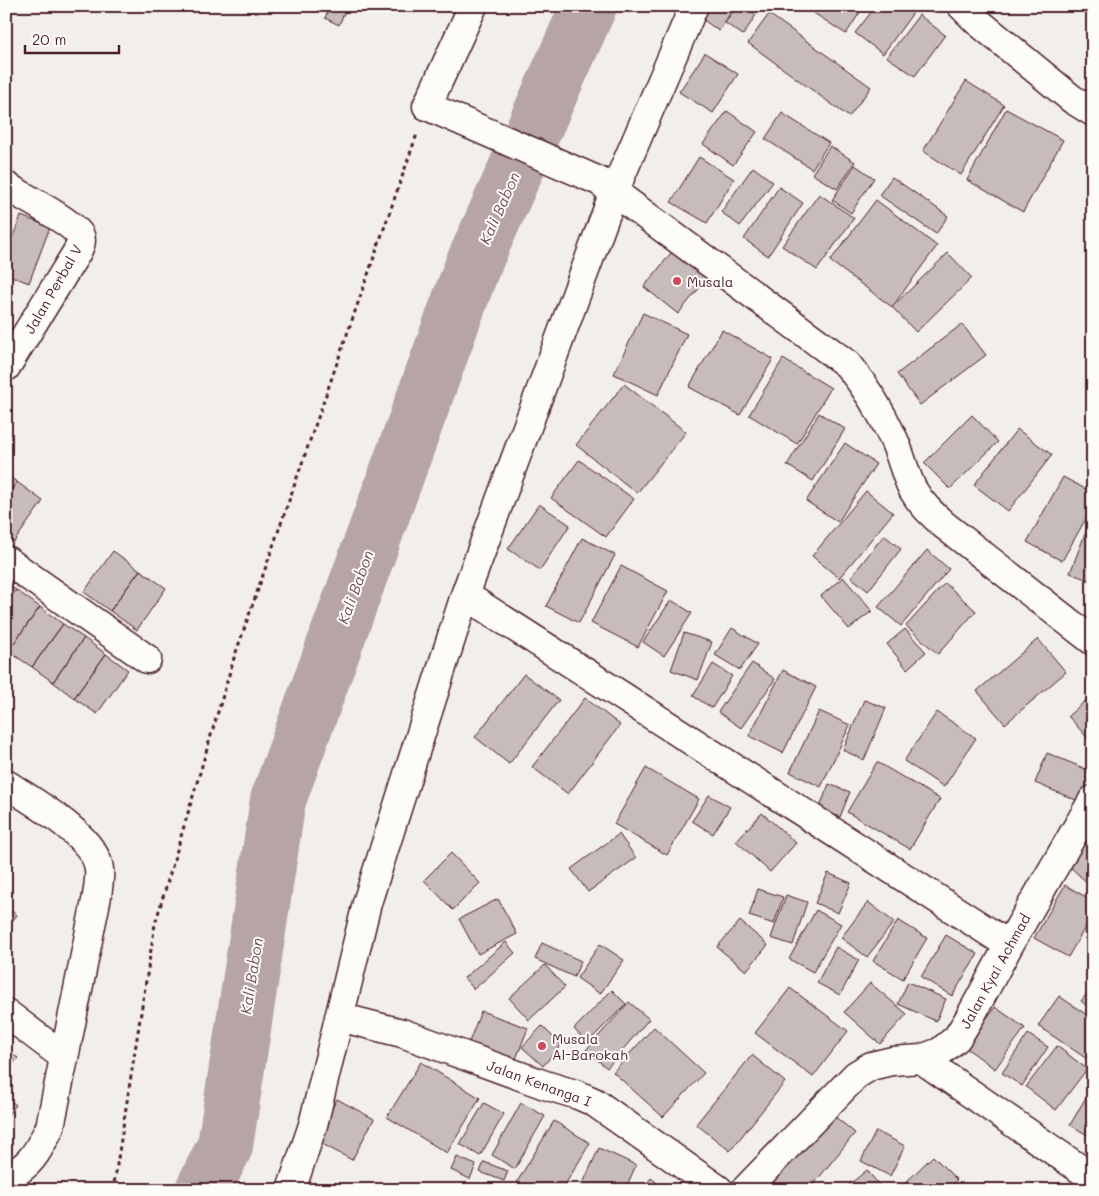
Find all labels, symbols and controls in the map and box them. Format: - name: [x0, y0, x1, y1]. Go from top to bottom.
- scale bar: [25, 22, 119, 54]
- text: 20 m: [32, 29, 66, 49]
- water label: Kali Babon: [474, 169, 524, 247]
- street label: Jalan Perbal V: [20, 241, 86, 337]
- place label: Musala: [687, 272, 734, 291]
- marker: Musala: [671, 275, 683, 287]
- water label: Kali Babon: [332, 547, 378, 627]
- street label: Jalan Kyai Achmad: [955, 910, 1035, 1032]
- water label: Kali Babon: [235, 936, 267, 1016]
- place label: Musala Al-Barokah: [552, 1029, 628, 1064]
- marker: Musala Al-Barokah: [536, 1040, 548, 1052]
- street label: Jalan Kenanga I: [484, 1055, 594, 1111]

